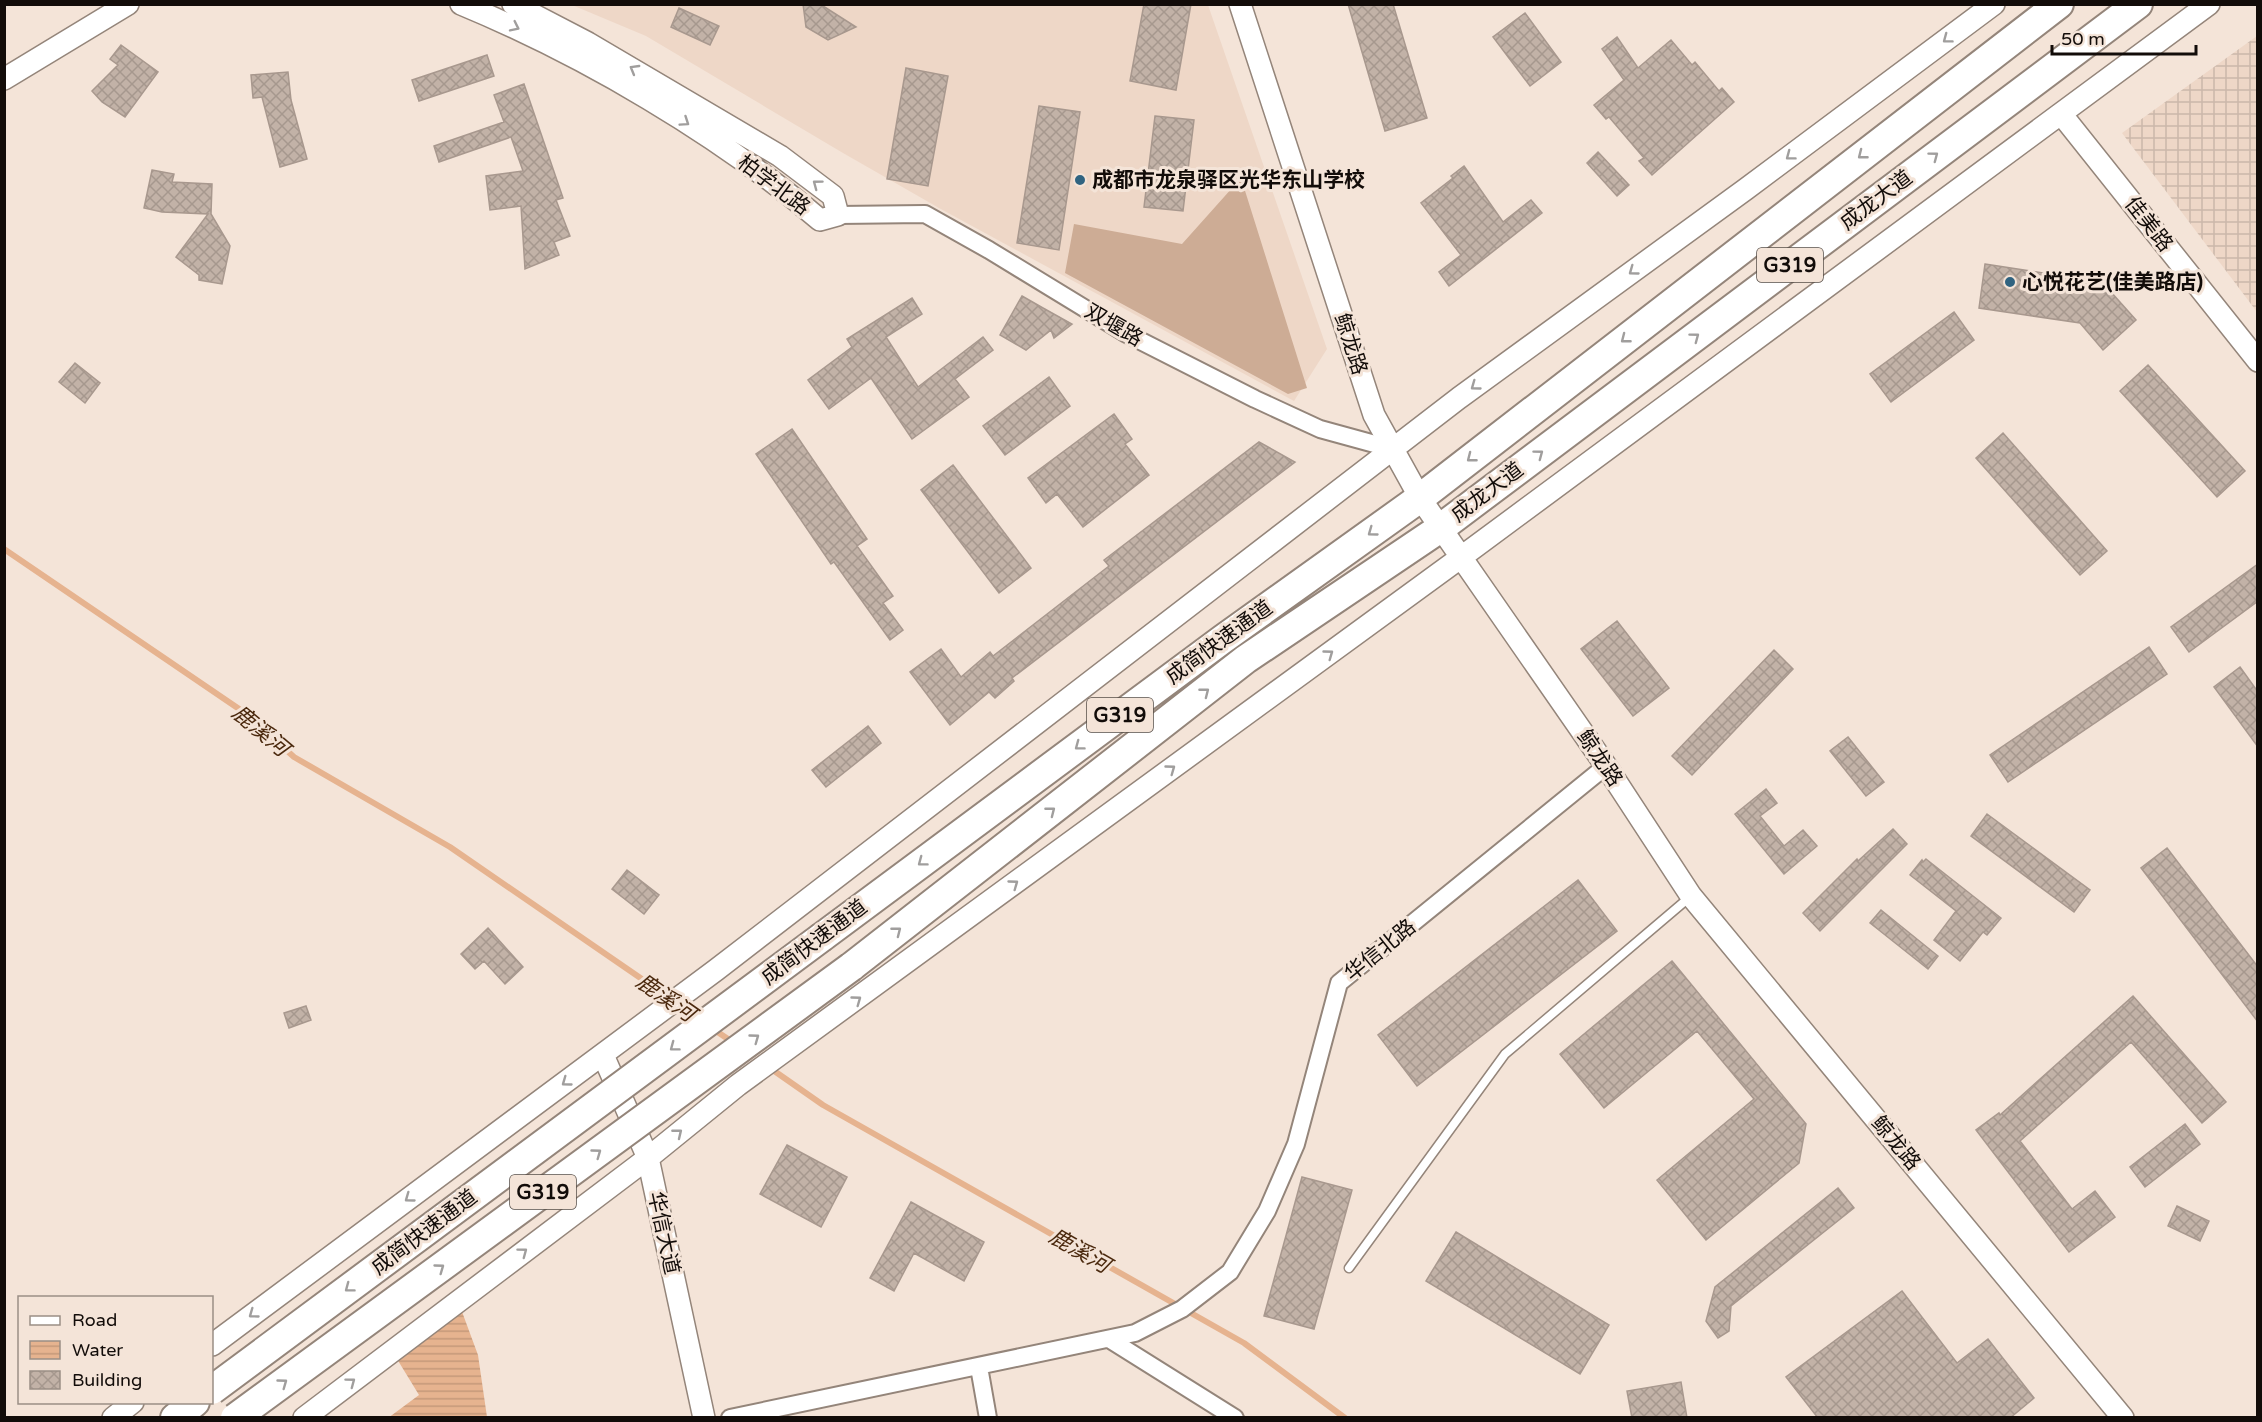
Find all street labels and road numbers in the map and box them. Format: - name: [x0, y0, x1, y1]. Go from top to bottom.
- street label: 柏学北路: [733, 150, 815, 221]
- street label: 成龙大道: [1835, 165, 1917, 236]
- street label: 佳美路: [2119, 192, 2178, 257]
- road number: G319: [1757, 248, 1823, 282]
- street label: 双堰路: [1080, 299, 1147, 352]
- street label: 鲸龙路: [1329, 310, 1372, 378]
- street label: 成龙大道: [1446, 457, 1528, 528]
- street label: 成简快速通道: [1161, 595, 1278, 690]
- road number: G319: [1087, 698, 1153, 732]
- street label: 鲸龙路: [1572, 725, 1628, 791]
- street label: 成简快速通道: [756, 895, 872, 990]
- street label: 华信北路: [1340, 914, 1421, 987]
- street label: 鲸龙路: [1866, 1111, 1925, 1175]
- road number: G319: [510, 1175, 576, 1209]
- street label: 成简快速通道: [366, 1185, 482, 1280]
- street label: 华信大道: [643, 1189, 684, 1277]

